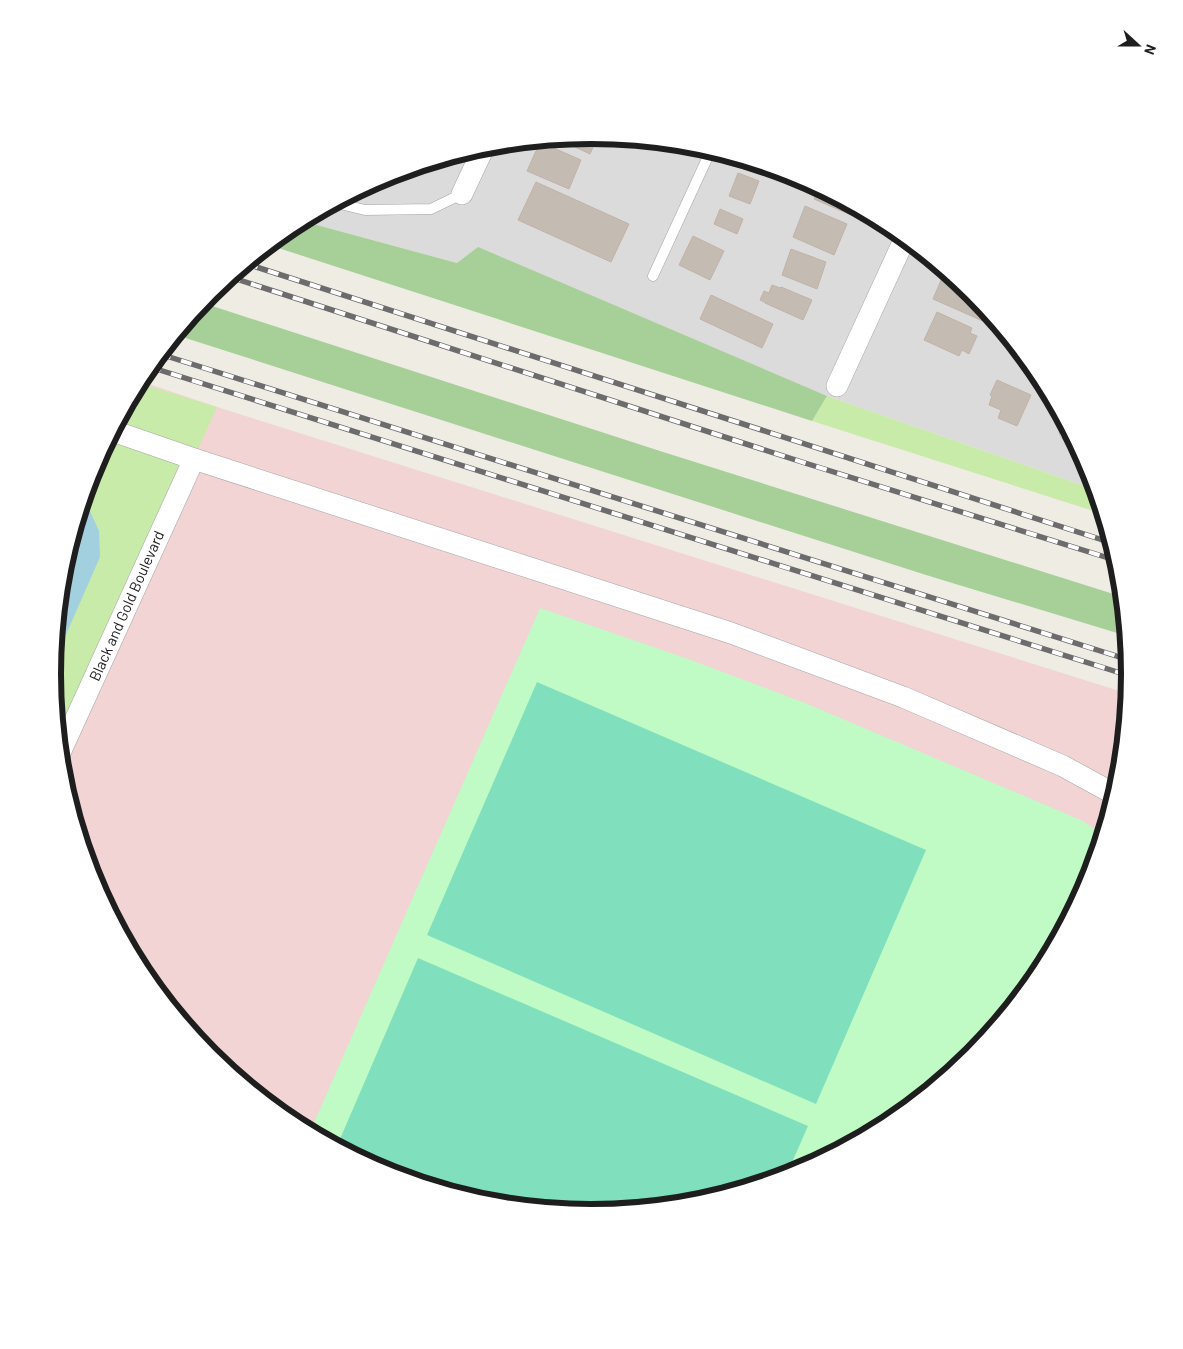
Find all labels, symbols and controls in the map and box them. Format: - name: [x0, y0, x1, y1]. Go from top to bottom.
- north arrow: [1113, 20, 1163, 70]
- text: N: [1141, 42, 1160, 57]
- street label: Black and Gold Boulevard: [85, 528, 167, 684]

